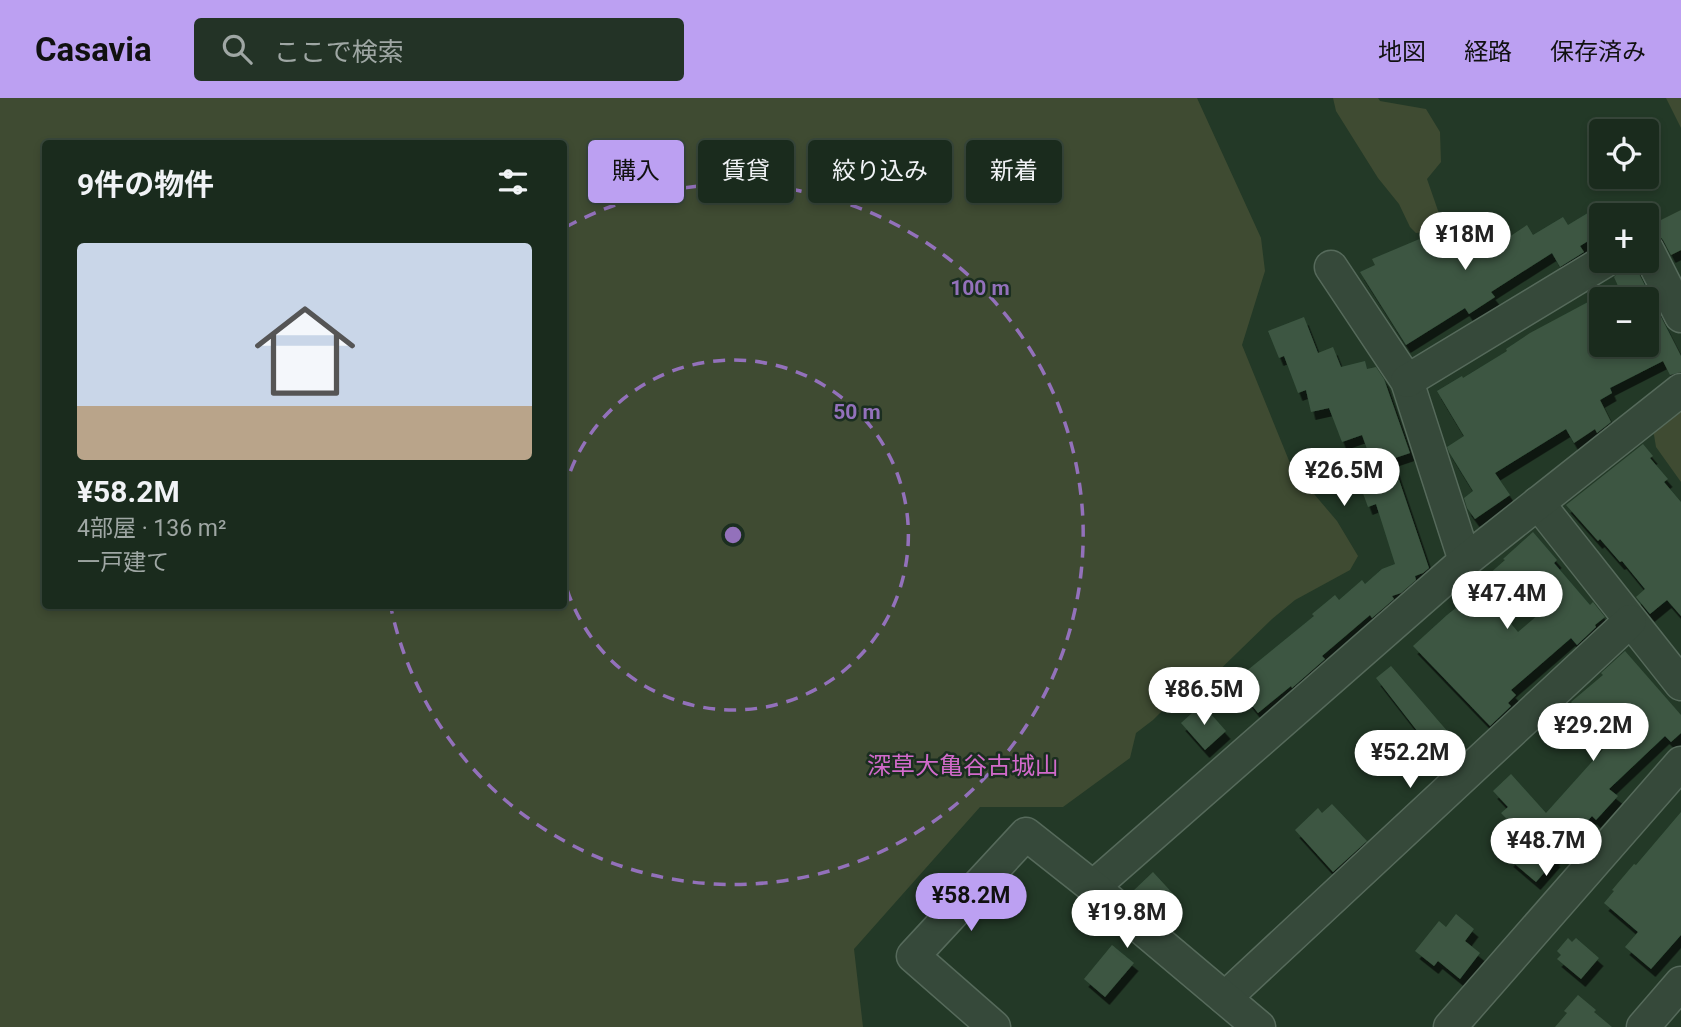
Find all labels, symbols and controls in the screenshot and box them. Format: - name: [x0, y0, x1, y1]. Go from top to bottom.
- search box: [194, 18, 684, 81]
- text: Casavia: [35, 30, 152, 69]
- icon: search: [218, 30, 256, 68]
- text: ここで検索: [274, 37, 404, 67]
- text: 地図: [1378, 38, 1426, 66]
- text: 経路: [1464, 38, 1512, 66]
- text: 保存済み: [1550, 38, 1646, 66]
- map controls: [1589, 119, 1659, 357]
- button: locate: [1589, 119, 1659, 189]
- chip: 購入: [588, 140, 684, 203]
- chip: 賃貸: [698, 140, 794, 203]
- chip: 絞り込み: [808, 140, 952, 203]
- chip: 新着: [966, 140, 1062, 203]
- icon: filters: [494, 163, 532, 201]
- text: 9件の物件: [77, 167, 214, 202]
- button: +: [1589, 203, 1659, 273]
- pin: ¥18M: [1424, 212, 1506, 272]
- text: ¥18M: [1436, 221, 1494, 248]
- text: 100 m: [950, 276, 1010, 300]
- button: −: [1589, 287, 1659, 357]
- icon: home: [242, 288, 368, 414]
- text: 50 m: [833, 400, 881, 424]
- pin: ¥26.5M: [1287, 448, 1401, 508]
- text: ¥26.5M: [1305, 457, 1383, 484]
- text: ¥58.2M: [77, 474, 180, 509]
- text: 4部屋 · 136 m²: [77, 515, 226, 542]
- centre of rings: [721, 523, 745, 547]
- text: 一戸建て: [77, 549, 169, 576]
- pin: ¥47.4M: [1450, 572, 1564, 631]
- text: ¥47.4M: [1468, 580, 1546, 607]
- pin: ¥86.5M: [1147, 668, 1261, 727]
- text: ¥86.5M: [1165, 676, 1243, 703]
- pin: ¥29.2M: [1536, 704, 1650, 763]
- text: ¥29.2M: [1554, 712, 1632, 739]
- pin: ¥52.2M: [1353, 730, 1467, 790]
- text: ¥52.2M: [1371, 739, 1449, 766]
- district label: 深草大亀谷古城山: [867, 752, 1059, 780]
- pin: ¥48.7M: [1489, 818, 1603, 878]
- text: ¥48.7M: [1507, 827, 1585, 854]
- pin: ¥58.2M: [914, 874, 1028, 933]
- text: ¥58.2M: [932, 882, 1010, 909]
- pin: ¥19.8M: [1070, 890, 1184, 950]
- text: ¥19.8M: [1088, 899, 1166, 926]

